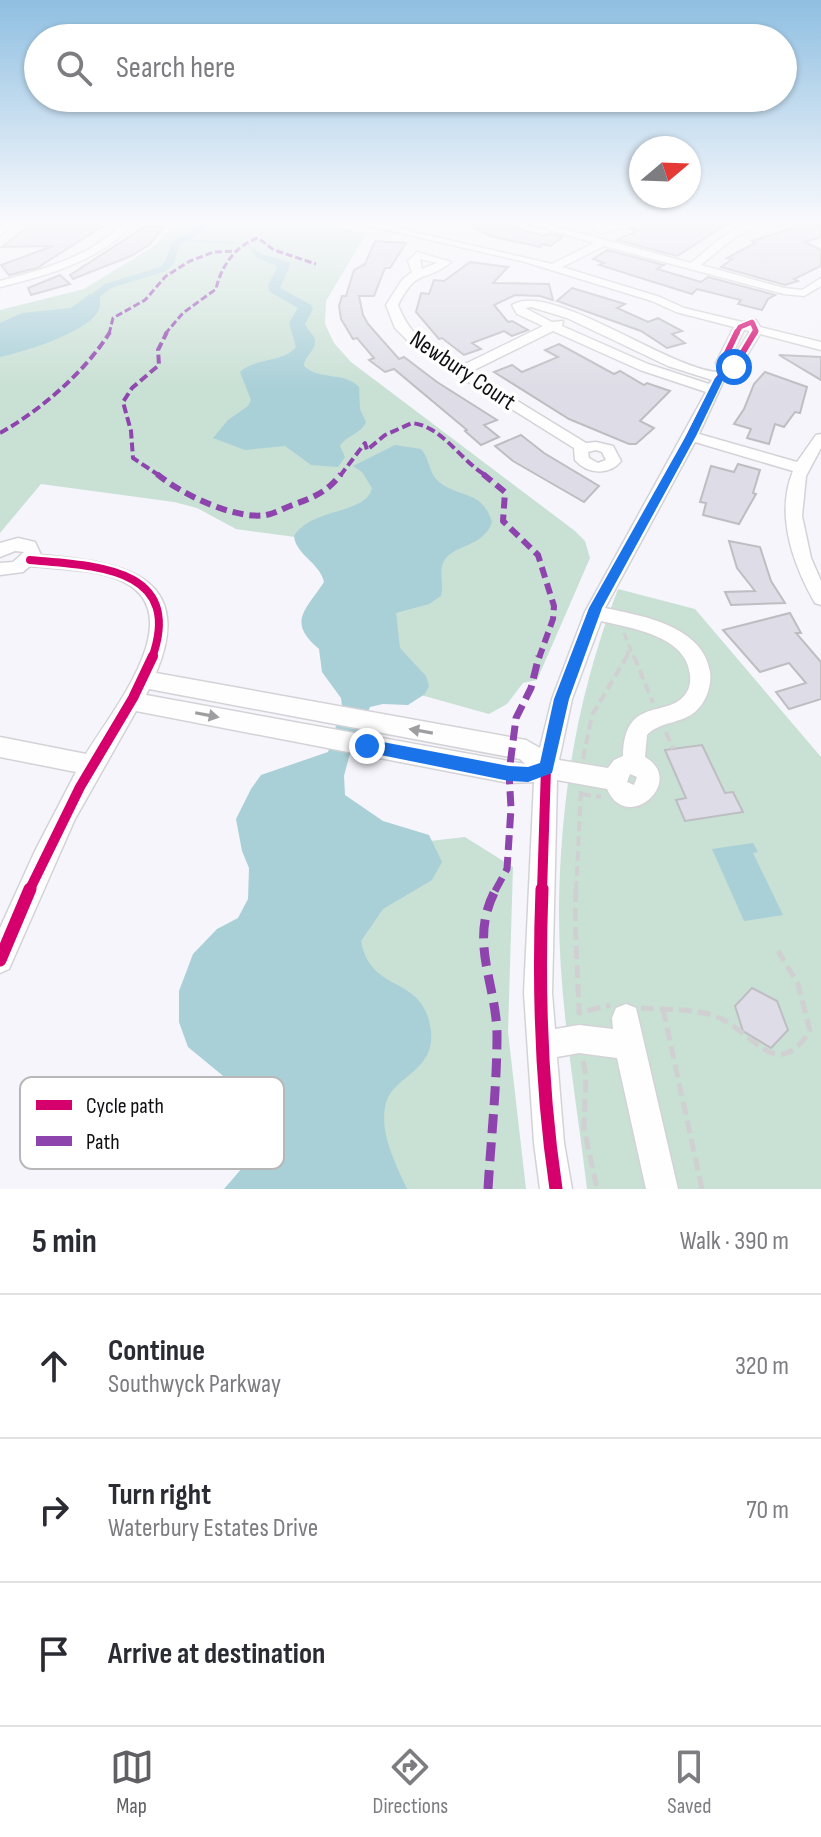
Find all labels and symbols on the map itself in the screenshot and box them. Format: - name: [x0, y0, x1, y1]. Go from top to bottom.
- north arrow: [629, 136, 701, 208]
- street label: Newbury Court: [404, 324, 521, 416]
- route start: [716, 349, 752, 385]
- one-way arrow: [195, 710, 220, 722]
- one-way arrow: [408, 725, 433, 737]
- route end: [349, 728, 385, 764]
- legend: [20, 1077, 284, 1169]
- text: Cycle path: [86, 1093, 164, 1120]
- text: Path: [86, 1129, 120, 1156]

